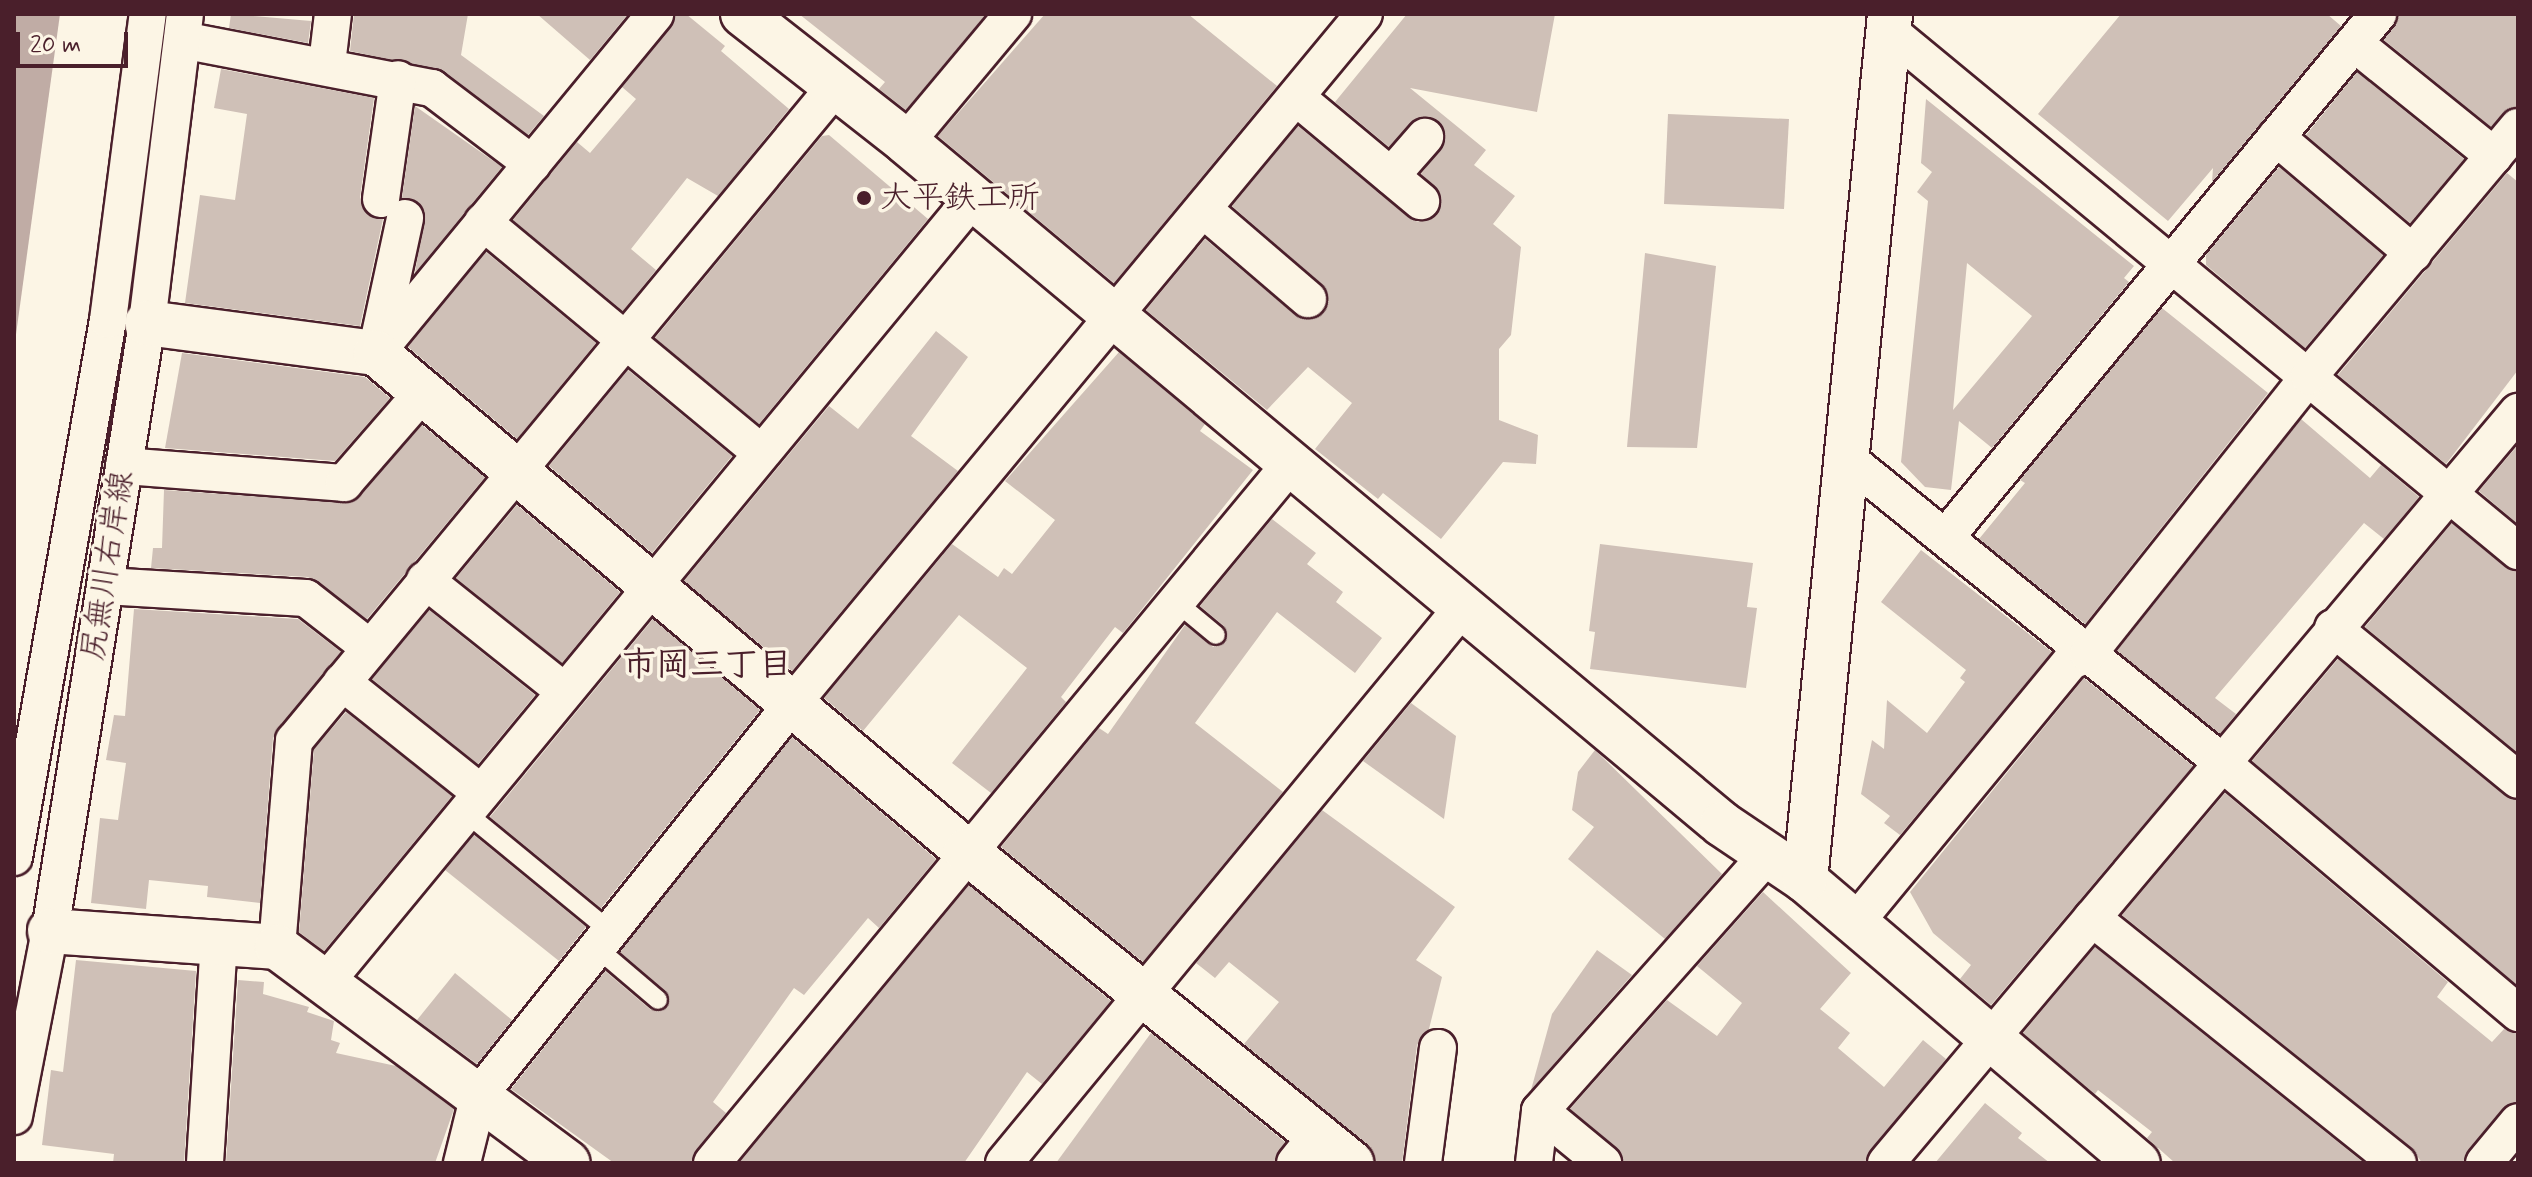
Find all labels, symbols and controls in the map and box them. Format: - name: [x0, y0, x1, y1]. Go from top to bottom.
- scale bar: [20, 16, 132, 66]
- text: 20 m: [30, 30, 81, 61]
- place label: 大平鉄工所: [880, 179, 1040, 217]
- marker: 大平鉄工所: [855, 189, 873, 207]
- street label: 尻無川右岸線: [74, 468, 142, 664]
- district label: 市岡三丁目: [622, 646, 792, 686]

